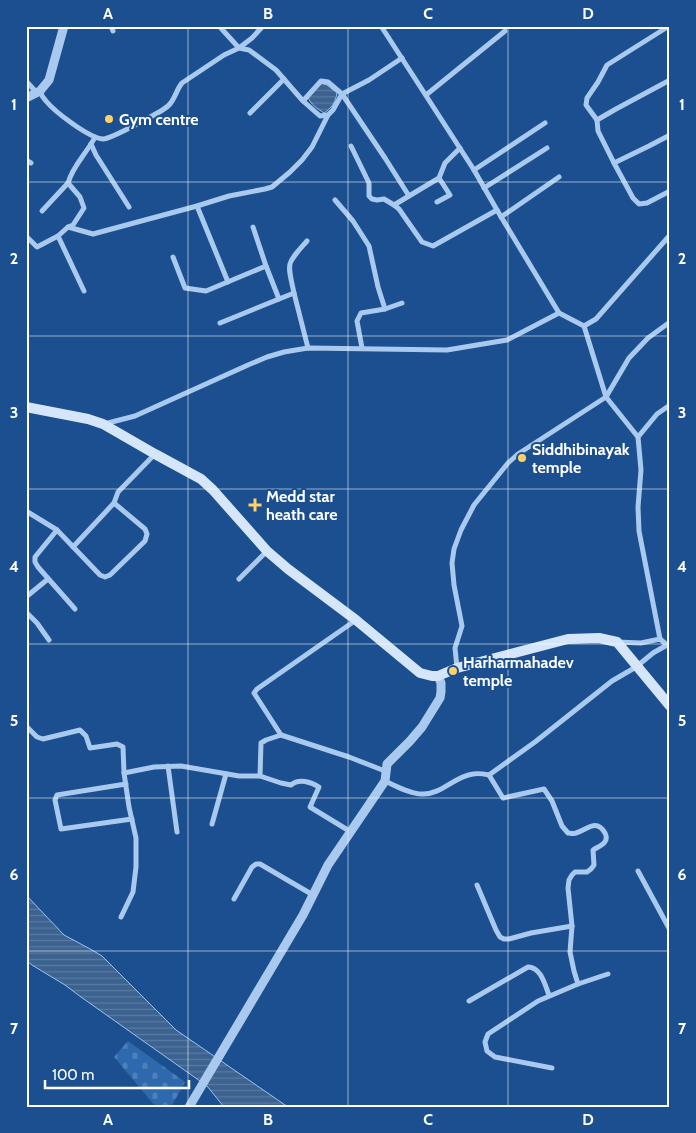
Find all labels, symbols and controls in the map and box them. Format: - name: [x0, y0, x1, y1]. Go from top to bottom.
- text: A: [103, 4, 113, 23]
- text: B: [263, 4, 273, 23]
- text: C: [423, 4, 433, 23]
- text: D: [582, 4, 594, 23]
- text: 1: [11, 95, 17, 114]
- text: 1: [679, 95, 685, 114]
- place label: Gym centre: [119, 110, 199, 129]
- marker: Gym centre: [103, 113, 115, 125]
- text: 2: [10, 249, 18, 268]
- text: 2: [678, 249, 686, 268]
- text: 3: [10, 403, 18, 422]
- text: 3: [678, 403, 686, 422]
- place label: Siddhibinayak temple: [532, 440, 630, 477]
- marker: Siddhibinayak temple: [516, 452, 528, 464]
- place label: Medd star heath care: [266, 487, 337, 524]
- marker: Medd star heath care: [248, 498, 262, 512]
- text: 4: [9, 557, 19, 576]
- text: 4: [677, 557, 687, 576]
- place label: Harharmahadev temple: [463, 653, 574, 690]
- marker: Harharmahadev temple: [447, 665, 459, 677]
- text: 5: [10, 711, 18, 730]
- text: 5: [678, 711, 686, 730]
- text: 6: [10, 865, 19, 884]
- text: 6: [678, 865, 687, 884]
- text: 7: [10, 1019, 19, 1038]
- text: 7: [678, 1019, 687, 1038]
- scale bar: [45, 1058, 189, 1090]
- text: 100 m: [52, 1066, 94, 1084]
- text: A: [103, 1110, 113, 1129]
- text: B: [263, 1110, 273, 1129]
- text: C: [423, 1110, 433, 1129]
- text: D: [582, 1110, 594, 1129]

